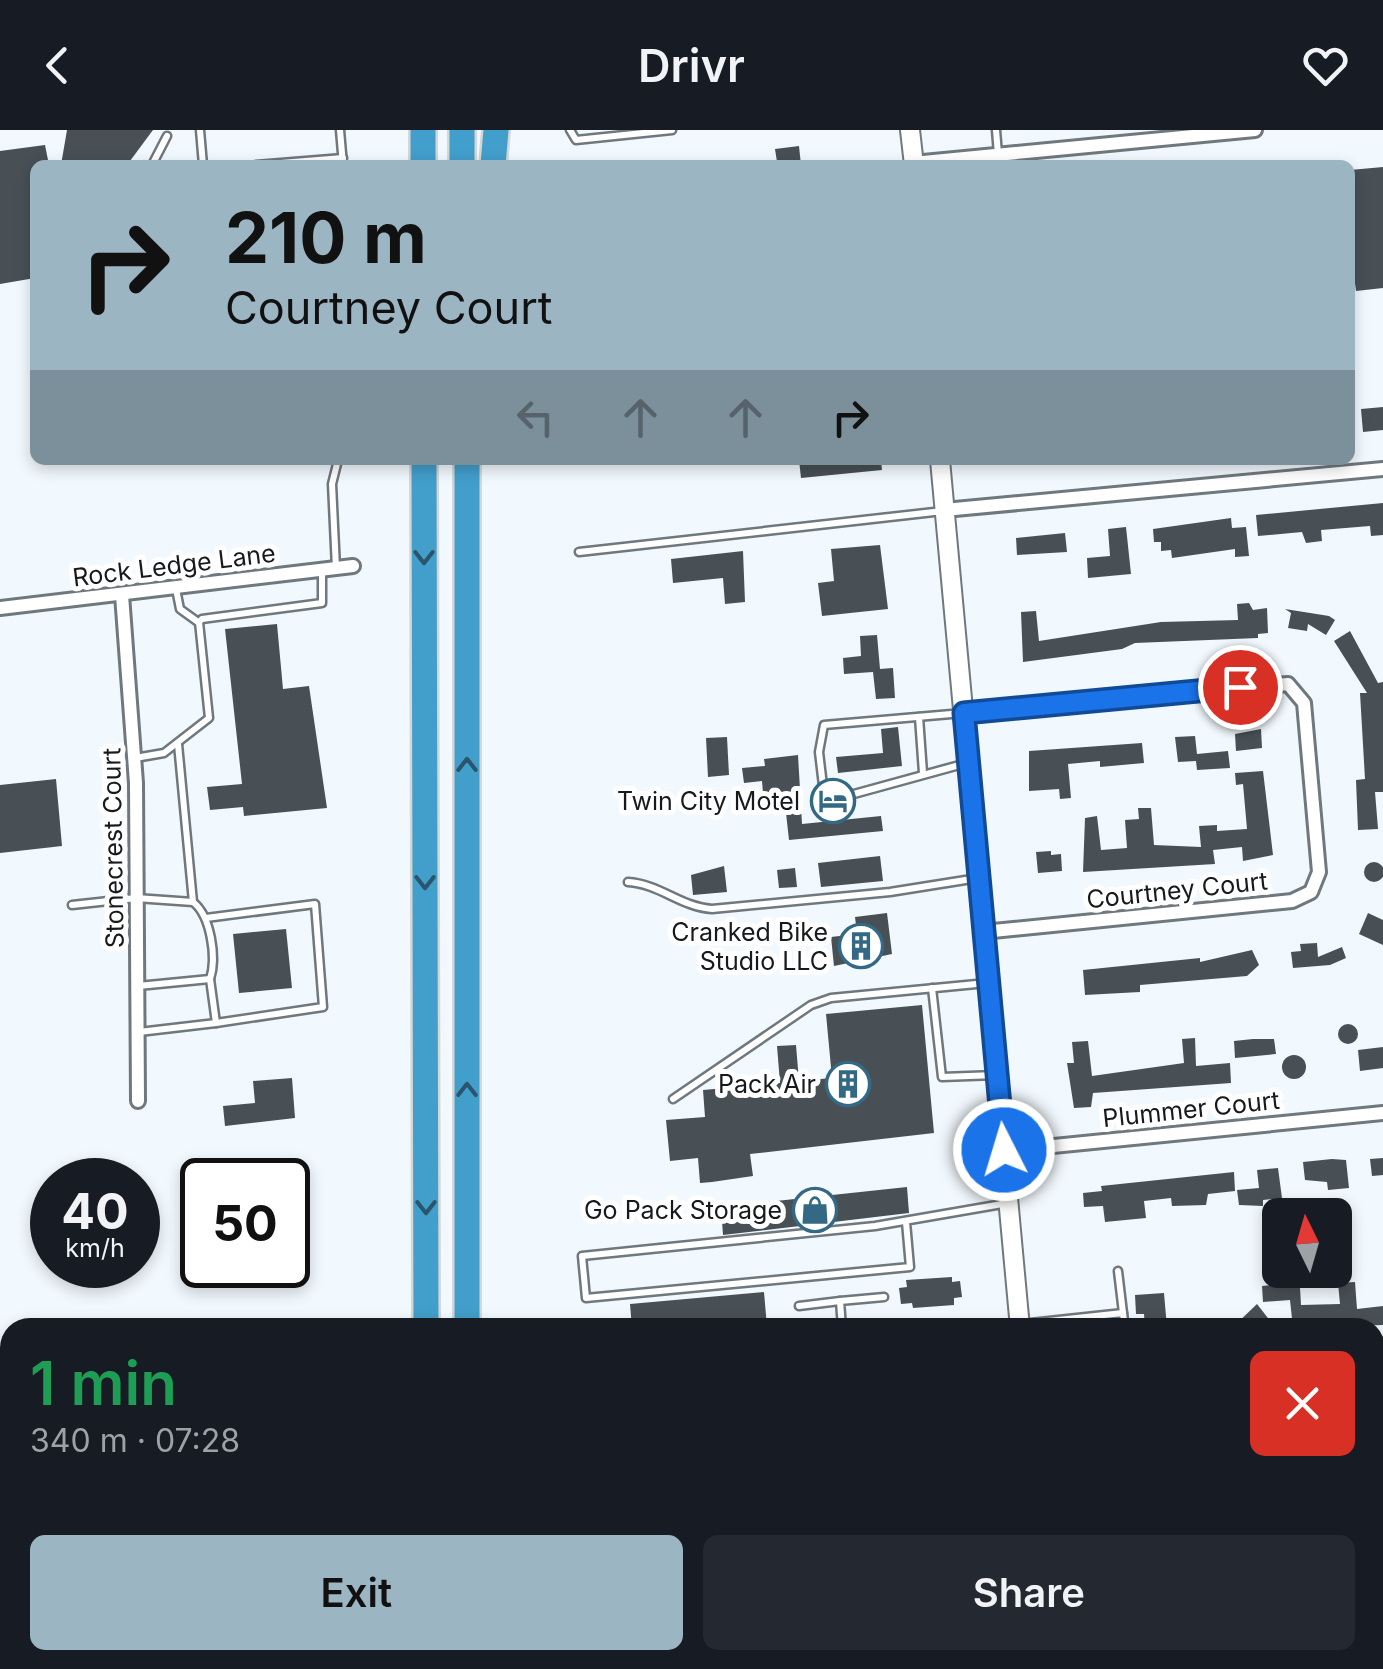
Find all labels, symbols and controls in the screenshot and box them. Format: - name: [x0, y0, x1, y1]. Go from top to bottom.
- icon: back: [30, 38, 85, 93]
- text: Drivr: [638, 38, 745, 93]
- icon: heart: [1298, 38, 1353, 93]
- text: 210 m: [225, 195, 427, 280]
- icon: right: [60, 200, 190, 330]
- text: Courtney Court: [225, 280, 553, 335]
- icon: left: [508, 390, 563, 445]
- icon: ahead: [613, 390, 668, 445]
- icon: ahead: [718, 390, 773, 445]
- icon: right: [823, 390, 878, 445]
- street label: Rock Ledge Lane: [71, 538, 277, 592]
- one-way arrow: [413, 550, 435, 566]
- pin: [1198, 645, 1283, 730]
- icon: arrive: [1213, 660, 1268, 715]
- street label: Stonecrest Court: [96, 747, 130, 949]
- one-way arrow: [456, 757, 478, 772]
- hotel icon: Twin City Motel: [810, 778, 856, 824]
- place label: Twin City Motel: [617, 786, 800, 816]
- street label: Courtney Court: [1085, 866, 1269, 914]
- one-way arrow: [414, 876, 436, 891]
- place label: Cranked Bike Studio LLC: [671, 917, 828, 976]
- building icon: Cranked Bike Studio LLC: [838, 923, 884, 969]
- building icon: Pack Air: [825, 1061, 871, 1107]
- place label: Pack Air: [718, 1069, 816, 1099]
- one-way arrow: [456, 1082, 478, 1098]
- street label: Plummer Court: [1101, 1085, 1281, 1133]
- position arrow: [952, 1098, 1056, 1202]
- speed limit sign: 50: [180, 1158, 310, 1288]
- text: 40: [61, 1181, 129, 1241]
- shop icon: Go Pack Storage: [792, 1187, 838, 1233]
- place label: Go Pack Storage: [584, 1195, 782, 1225]
- north arrow: [1262, 1198, 1352, 1288]
- map controls: [1262, 1198, 1352, 1288]
- one-way arrow: [415, 1200, 436, 1216]
- text: km/h: [65, 1233, 125, 1263]
- text: 1 min: [30, 1347, 177, 1419]
- button: close: [1250, 1351, 1355, 1456]
- text: 340 m · 07:28: [30, 1421, 240, 1460]
- button: Exit: [30, 1535, 683, 1650]
- button: Share: [703, 1535, 1355, 1650]

